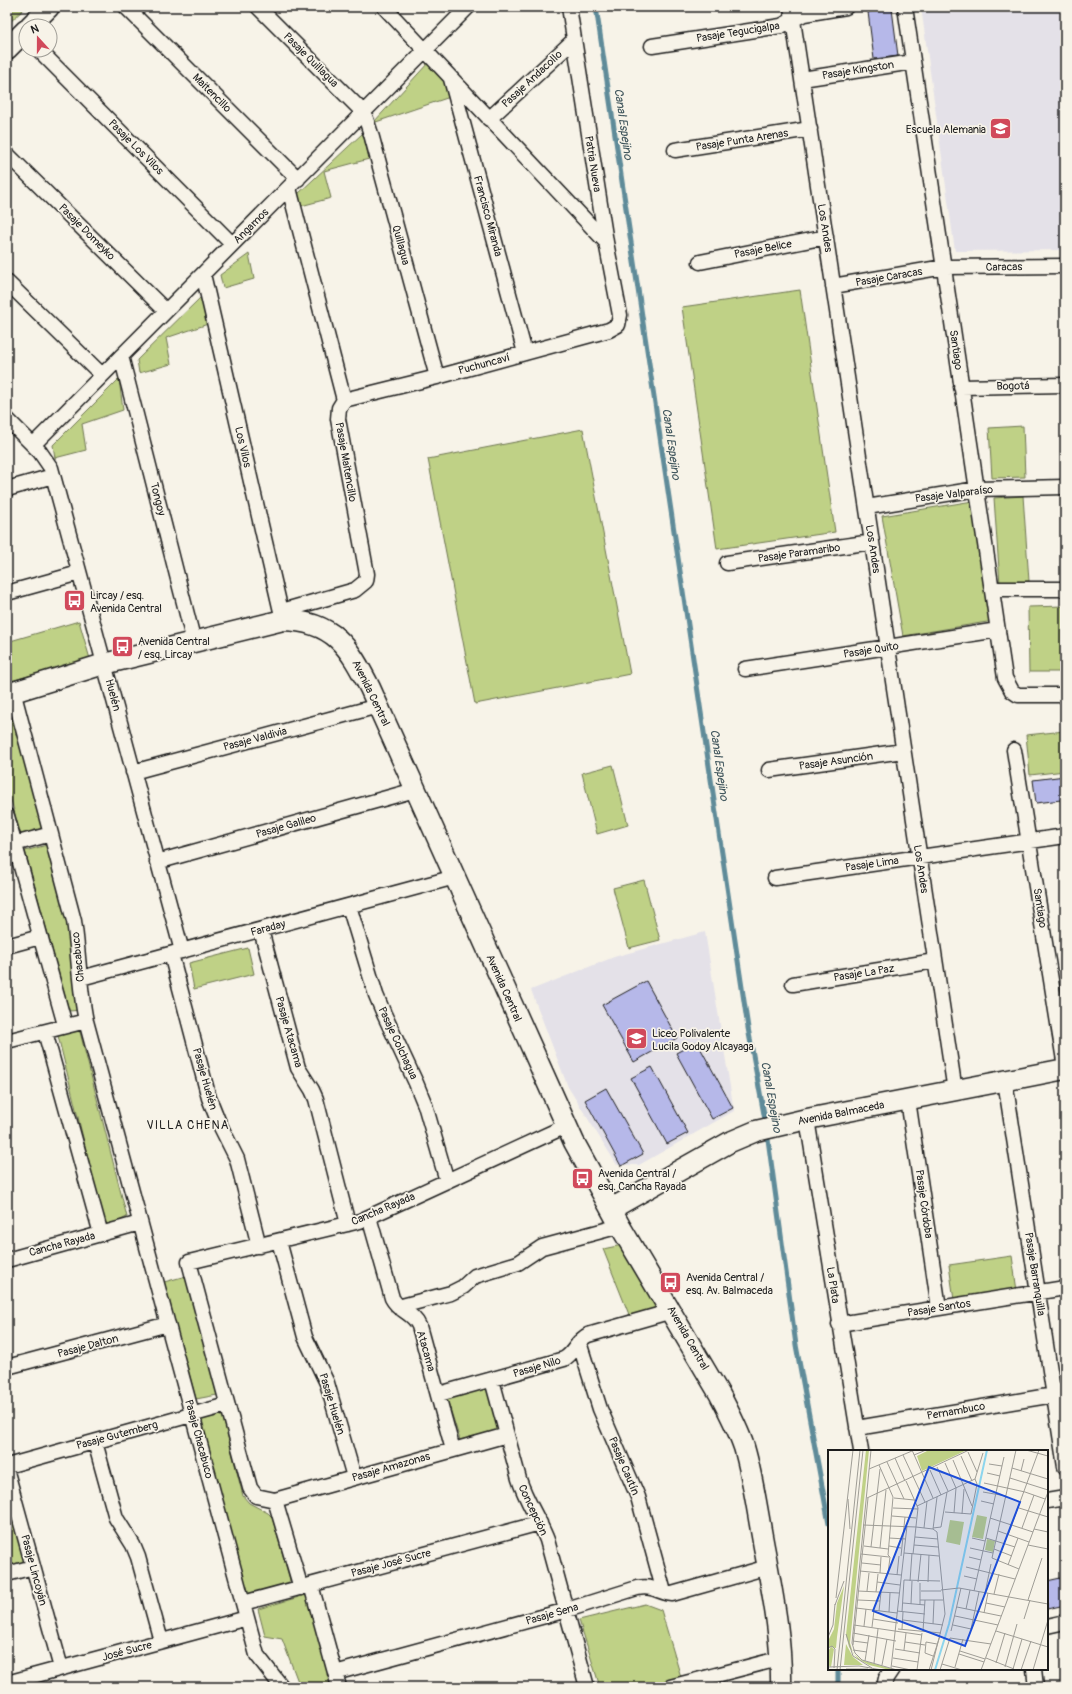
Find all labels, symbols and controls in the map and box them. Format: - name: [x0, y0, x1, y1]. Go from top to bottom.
- north arrow: [18, 18, 58, 58]
- street label: Pasaje Tegucigalpa: [695, 19, 781, 45]
- text: N: [29, 22, 41, 37]
- street label: Pasaje Quillagua: [281, 30, 341, 90]
- street label: Pasaje Andacollo: [499, 48, 565, 110]
- street label: Pasaje Kingston: [821, 58, 895, 82]
- street label: Maitencillo: [190, 71, 234, 115]
- water label: Canal Espejino: [611, 87, 636, 162]
- school or university icon: Escuela Alemania: [988, 116, 1014, 142]
- street label: Pasaje Los Vilos: [106, 117, 166, 177]
- place label: Escuela Alemania: [906, 123, 986, 136]
- street label: Pasaje Punta Arenas: [695, 126, 789, 154]
- street label: Patria Nueva: [582, 135, 604, 193]
- street label: Francisco Miranda: [471, 174, 505, 258]
- street label: Pasaje Domeyko: [56, 201, 118, 263]
- street label: Los Andes: [815, 203, 835, 253]
- street label: Angamos: [231, 206, 271, 246]
- street label: Quillagua: [389, 224, 413, 266]
- street label: Pasaje Belice: [733, 237, 793, 261]
- street label: Caracas: [986, 260, 1022, 274]
- street label: Pasaje Caracas: [855, 265, 924, 289]
- street label: Santiago: [947, 329, 965, 371]
- street label: Puchuncaví: [457, 351, 511, 377]
- street label: Bogotá: [996, 379, 1030, 393]
- water label: Canal Espejino: [659, 407, 684, 482]
- street label: Pasaje Maitencillo: [333, 421, 359, 503]
- street label: Los Vilos: [232, 425, 254, 469]
- street label: Tongoy: [148, 481, 168, 517]
- street label: Pasaje Valparaíso: [914, 483, 994, 505]
- street label: Los Andes: [863, 524, 883, 574]
- street label: Pasaje Paramaribo: [757, 541, 841, 565]
- bus stop icon: Lircay / esq. Avenida Central: [62, 588, 88, 614]
- place label: Lircay / esq. Avenida Central: [90, 589, 162, 615]
- bus stop icon: Avenida Central / esq. Lircay: [110, 634, 136, 660]
- place label: Avenida Central / esq. Lircay: [138, 635, 210, 661]
- street label: Pasaje Quito: [842, 639, 900, 661]
- street label: Avenida Central: [349, 658, 393, 728]
- street label: Huelén: [102, 678, 124, 712]
- street label: Pasaje Valdivia: [222, 724, 288, 754]
- water label: Canal Espejino: [707, 728, 732, 803]
- street label: Pasaje Asunción: [798, 749, 874, 773]
- street label: Pasaje Galileo: [254, 811, 318, 841]
- street label: Los Andes: [911, 844, 931, 894]
- street label: Pasaje Lima: [844, 854, 900, 874]
- street label: Santiago: [1030, 887, 1050, 929]
- street label: Faraday: [249, 917, 287, 939]
- street label: Chacabuco: [69, 931, 87, 983]
- street label: Avenida Central: [483, 953, 525, 1023]
- street label: Pasaje La Paz: [833, 962, 896, 984]
- street label: Pasaje Atacama: [273, 995, 305, 1069]
- street label: Pasaje Colchagua: [376, 1005, 420, 1081]
- school or university icon: Liceo Polivalente Lucila Godoy Alcayaga: [623, 1026, 649, 1052]
- place label: Liceo Polivalente Lucila Godoy Alcayaga: [652, 1027, 754, 1053]
- street label: Pasaje Huelén: [190, 1047, 220, 1111]
- water label: Canal Espejino: [757, 1060, 785, 1135]
- street label: Avenida Balmaceda: [797, 1098, 885, 1128]
- district label: VILLA CHENA: [147, 1118, 229, 1133]
- bus stop icon: Avenida Central / esq. Cancha Rayada: [569, 1166, 595, 1192]
- place label: Avenida Central / esq. Cancha Rayada: [598, 1167, 686, 1193]
- street label: Pasaje Córdoba: [913, 1169, 935, 1239]
- street label: Cancha Rayada: [349, 1190, 417, 1228]
- street label: Cancha Rayada: [28, 1229, 96, 1259]
- street label: Pasaje Barranquilla: [1022, 1231, 1048, 1317]
- street label: La Plata: [824, 1266, 842, 1304]
- bus stop icon: Avenida Central / esq. Av. Balmaceda: [657, 1270, 683, 1296]
- place label: Avenida Central / esq. Av. Balmaceda: [686, 1271, 773, 1297]
- street label: Pasaje Santos: [907, 1297, 972, 1319]
- street label: Avenida Central: [664, 1304, 712, 1372]
- street label: Atacama: [414, 1329, 438, 1373]
- street label: Pasaje Dalton: [56, 1332, 120, 1360]
- street label: Pasaje Nilo: [512, 1354, 562, 1380]
- street label: Pasaje Huelén: [316, 1372, 348, 1436]
- street label: Pasaje Chacabuco: [182, 1398, 216, 1480]
- street label: Pernambuco: [926, 1399, 986, 1423]
- street label: Pasaje Gutemberg: [75, 1418, 160, 1452]
- street label: Pasaje Cautín: [606, 1435, 642, 1497]
- street label: Pasaje Amazonas: [350, 1450, 432, 1484]
- inset map: [828, 1450, 1048, 1670]
- street label: Concepción: [516, 1482, 550, 1538]
- street label: Pasaje Lincoyán: [18, 1533, 50, 1607]
- street label: Pasaje José Sucre: [350, 1546, 433, 1580]
- street label: Pasaje Sena: [524, 1600, 580, 1628]
- street label: José Sucre: [101, 1638, 154, 1664]

